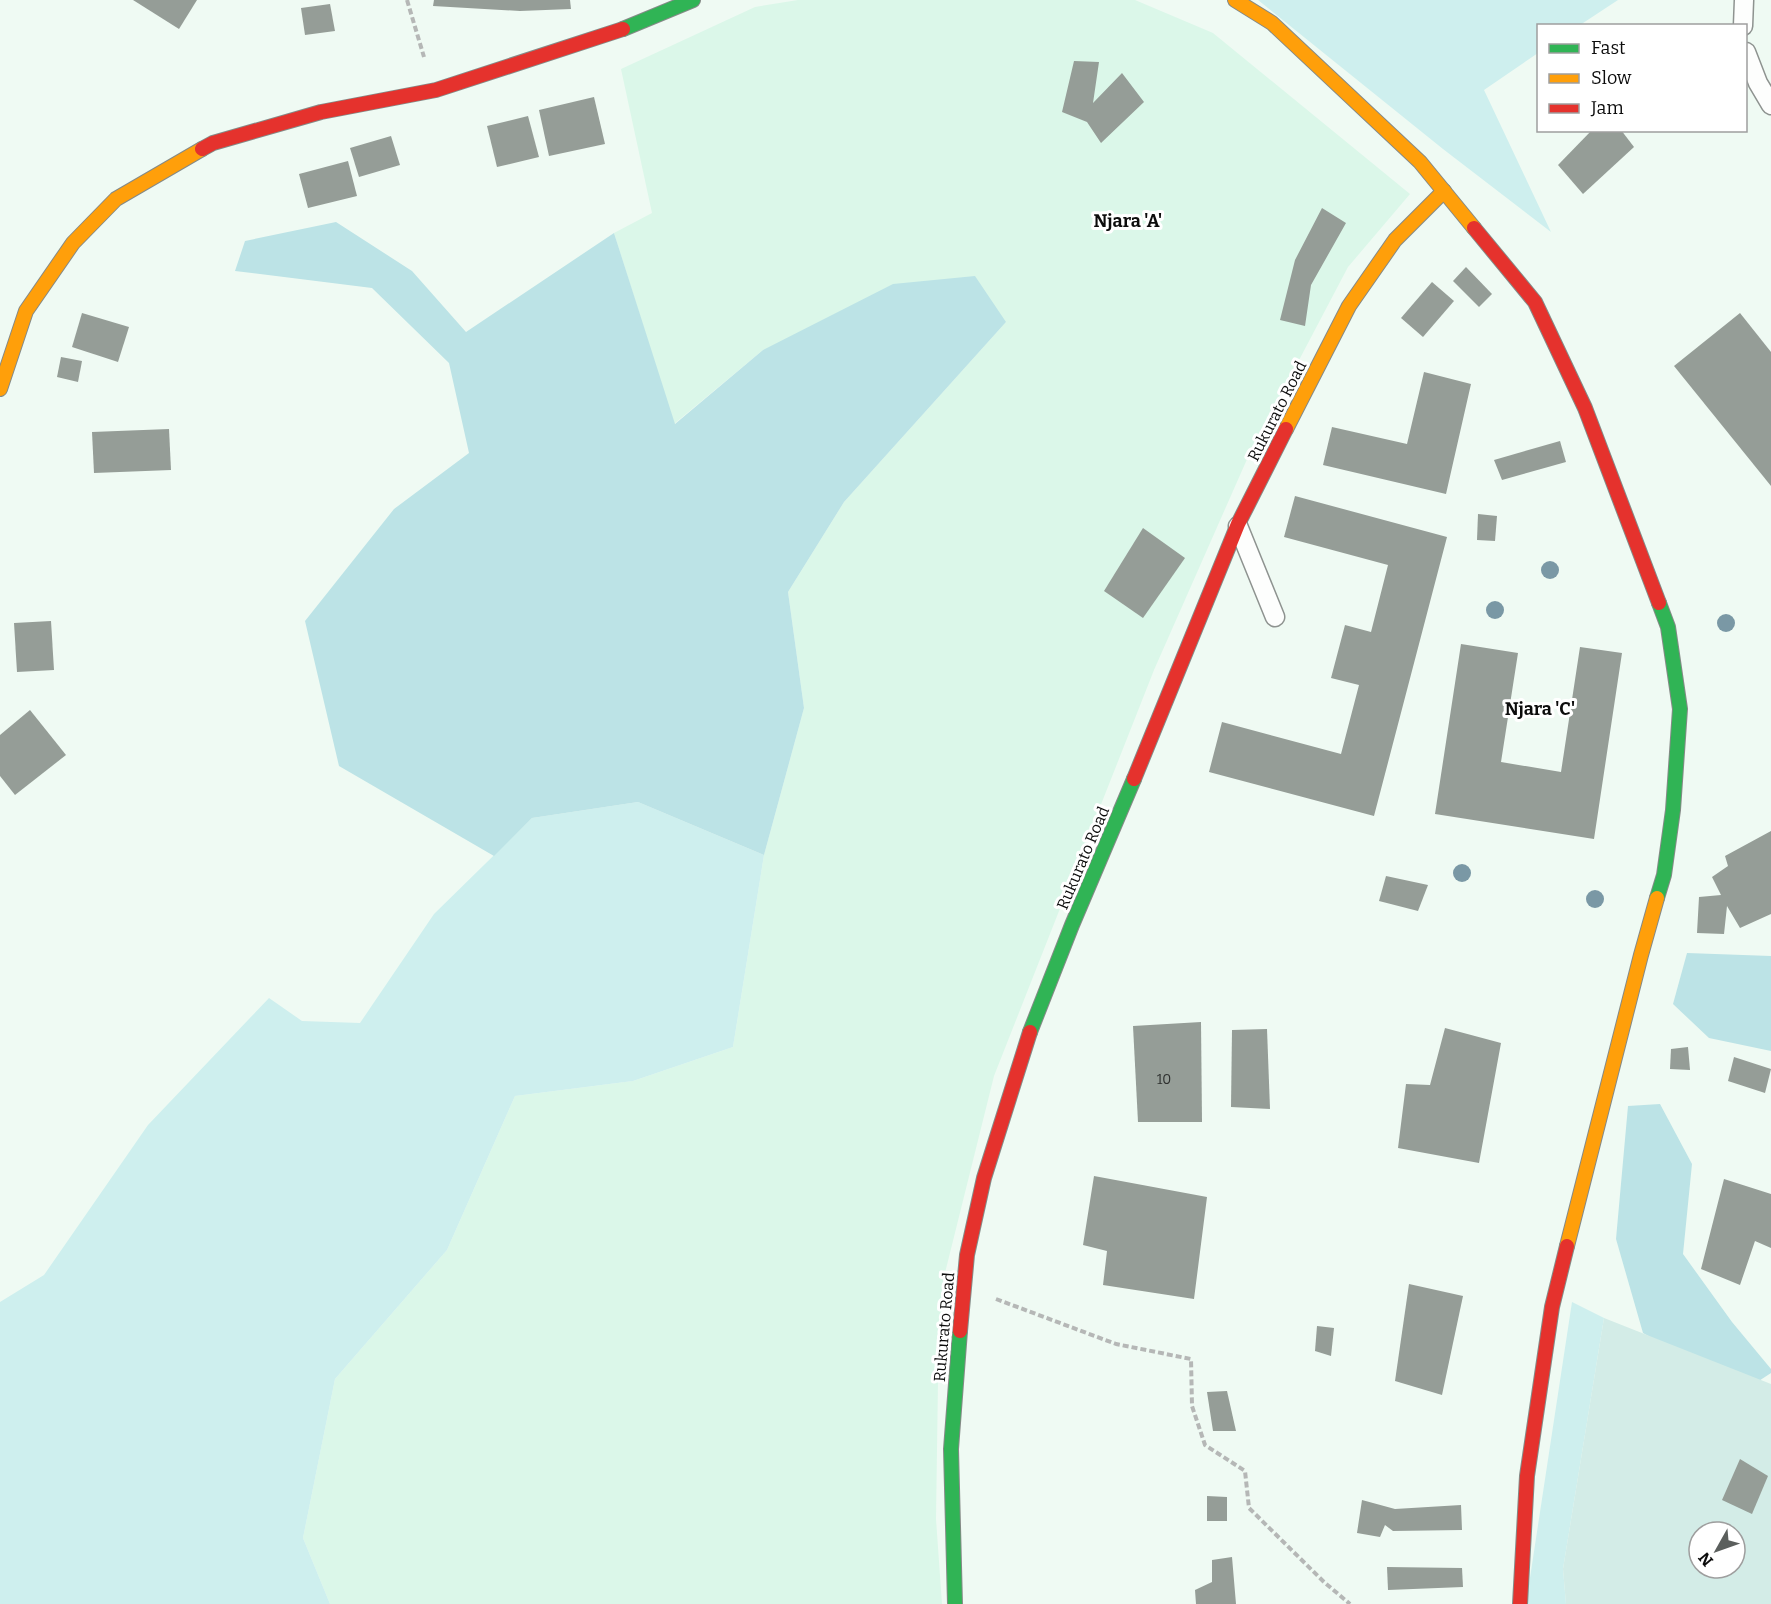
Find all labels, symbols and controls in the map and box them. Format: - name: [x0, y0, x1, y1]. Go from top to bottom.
- legend: [1537, 24, 1747, 132]
- text: Fast: [1591, 37, 1626, 59]
- text: Slow: [1591, 67, 1632, 89]
- text: Jam: [1590, 97, 1624, 119]
- district label: Njara 'A': [1094, 210, 1162, 232]
- street label: Rukurato Road: [1244, 357, 1311, 464]
- district label: Njara 'C': [1505, 698, 1575, 720]
- street label: Rukurato Road: [1053, 803, 1113, 912]
- house number: 10: [1157, 1071, 1171, 1088]
- street label: Rukurato Road: [930, 1271, 958, 1383]
- north arrow: [1687, 1520, 1747, 1580]
- text: N: [1695, 1548, 1717, 1570]

